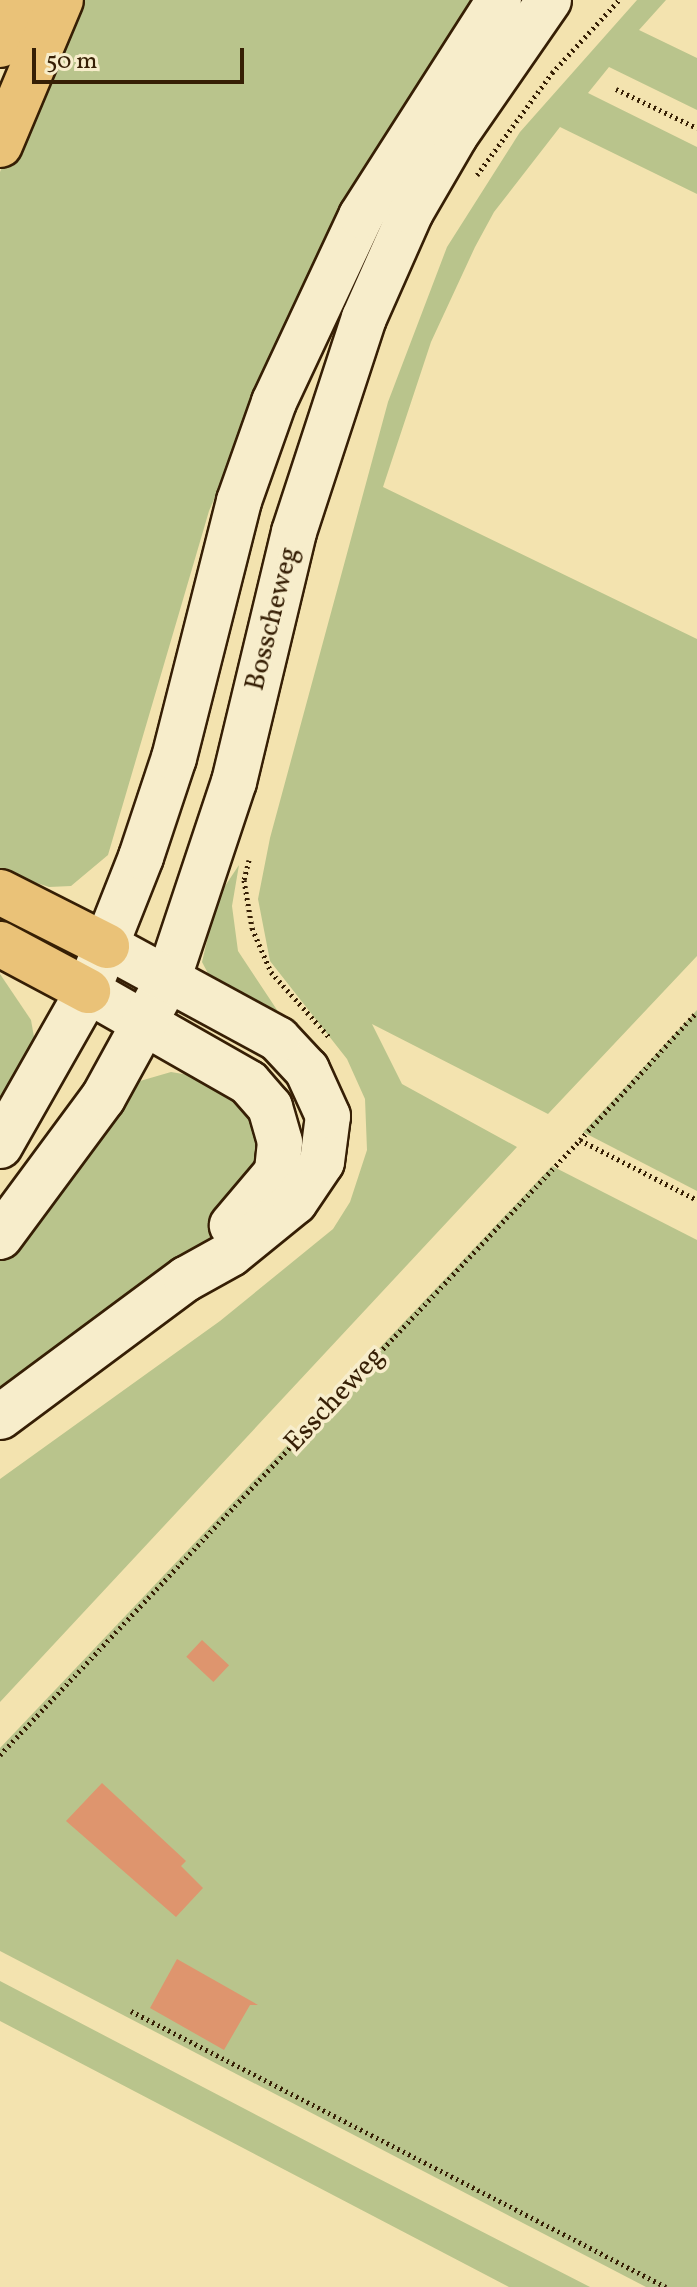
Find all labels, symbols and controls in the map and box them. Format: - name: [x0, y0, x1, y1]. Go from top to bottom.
- scale bar: [36, 32, 248, 82]
- text: 50 m: [46, 45, 98, 79]
- street label: Bosscheweg: [239, 544, 307, 694]
- street label: Esscheweg: [278, 1341, 392, 1459]

